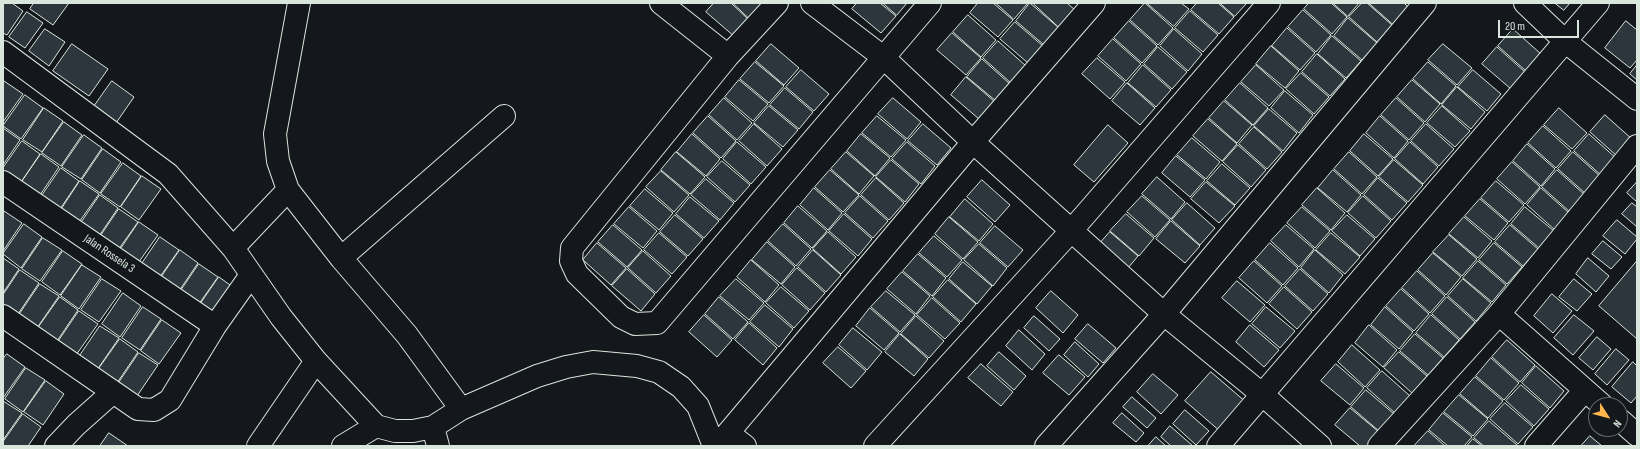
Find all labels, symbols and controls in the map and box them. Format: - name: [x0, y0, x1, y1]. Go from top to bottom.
- scale bar: [1500, 12, 1581, 38]
- text: 20 m: [1505, 19, 1525, 34]
- street label: Jalan Rossela 3: [81, 232, 137, 276]
- north arrow: [1588, 397, 1628, 437]
- text: N: [1610, 418, 1624, 430]

